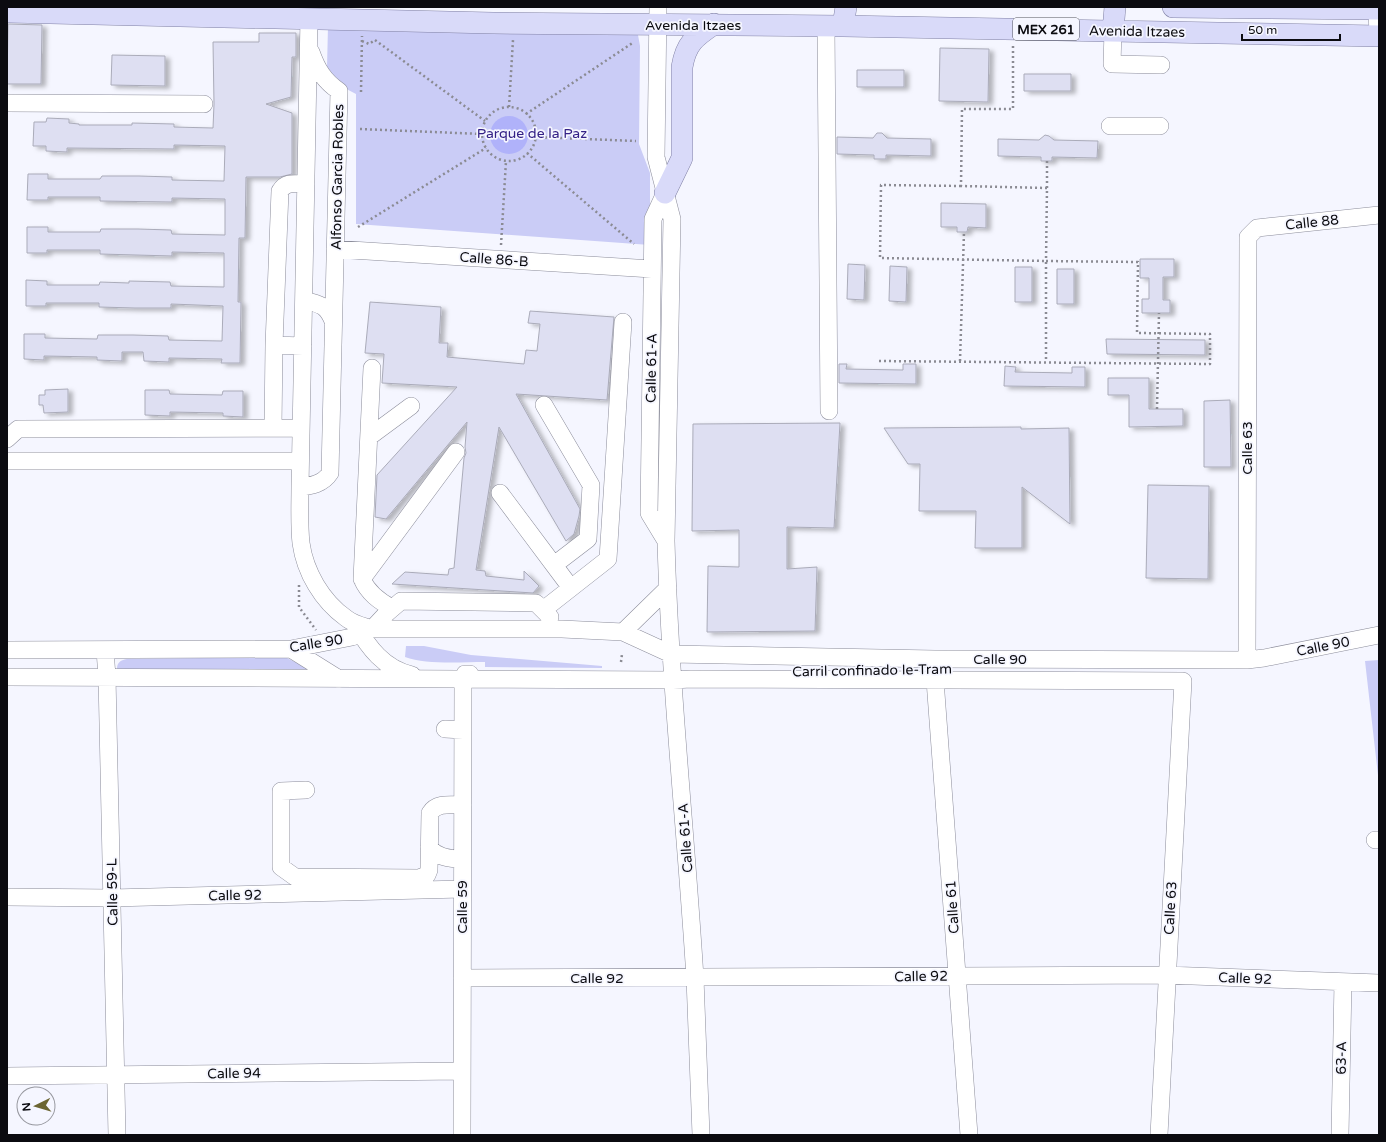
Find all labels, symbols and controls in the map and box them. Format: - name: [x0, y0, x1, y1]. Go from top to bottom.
- scale bar: [1242, 16, 1340, 42]
- street label: Avenida Itzaes: [645, 17, 741, 34]
- road number: MEX 261: [1013, 18, 1079, 40]
- street label: Avenida Itzaes: [1089, 22, 1186, 41]
- text: 50 m: [1248, 23, 1277, 37]
- street label: Alfonso Garcia Robles: [328, 103, 347, 250]
- park label: Parque de la Paz: [477, 125, 587, 142]
- street label: Calle 88: [1284, 211, 1340, 234]
- street label: Calle 86-B: [459, 249, 529, 270]
- street label: Calle 61-A: [642, 333, 661, 403]
- street label: Calle 63: [1239, 421, 1256, 475]
- street label: Calle 90: [288, 631, 344, 656]
- street label: Calle 90: [1295, 633, 1351, 660]
- street label: Calle 90: [973, 651, 1027, 668]
- street label: Carril confinado Ie-Tram: [792, 661, 952, 680]
- street label: Calle 61-A: [675, 803, 696, 873]
- street label: Calle 59-L: [103, 858, 122, 926]
- street label: Calle 59: [454, 880, 471, 934]
- street label: Calle 61: [942, 880, 963, 934]
- street label: Calle 63: [1161, 881, 1180, 935]
- street label: Calle 92: [208, 887, 262, 904]
- street label: Calle 92: [894, 968, 948, 985]
- street label: Calle 92: [1218, 969, 1272, 988]
- street label: Calle 92: [570, 970, 624, 987]
- street label: 63-A: [1333, 1041, 1350, 1075]
- street label: Calle 94: [207, 1065, 261, 1082]
- north arrow: [16, 1086, 56, 1126]
- text: N: [20, 1102, 33, 1112]

